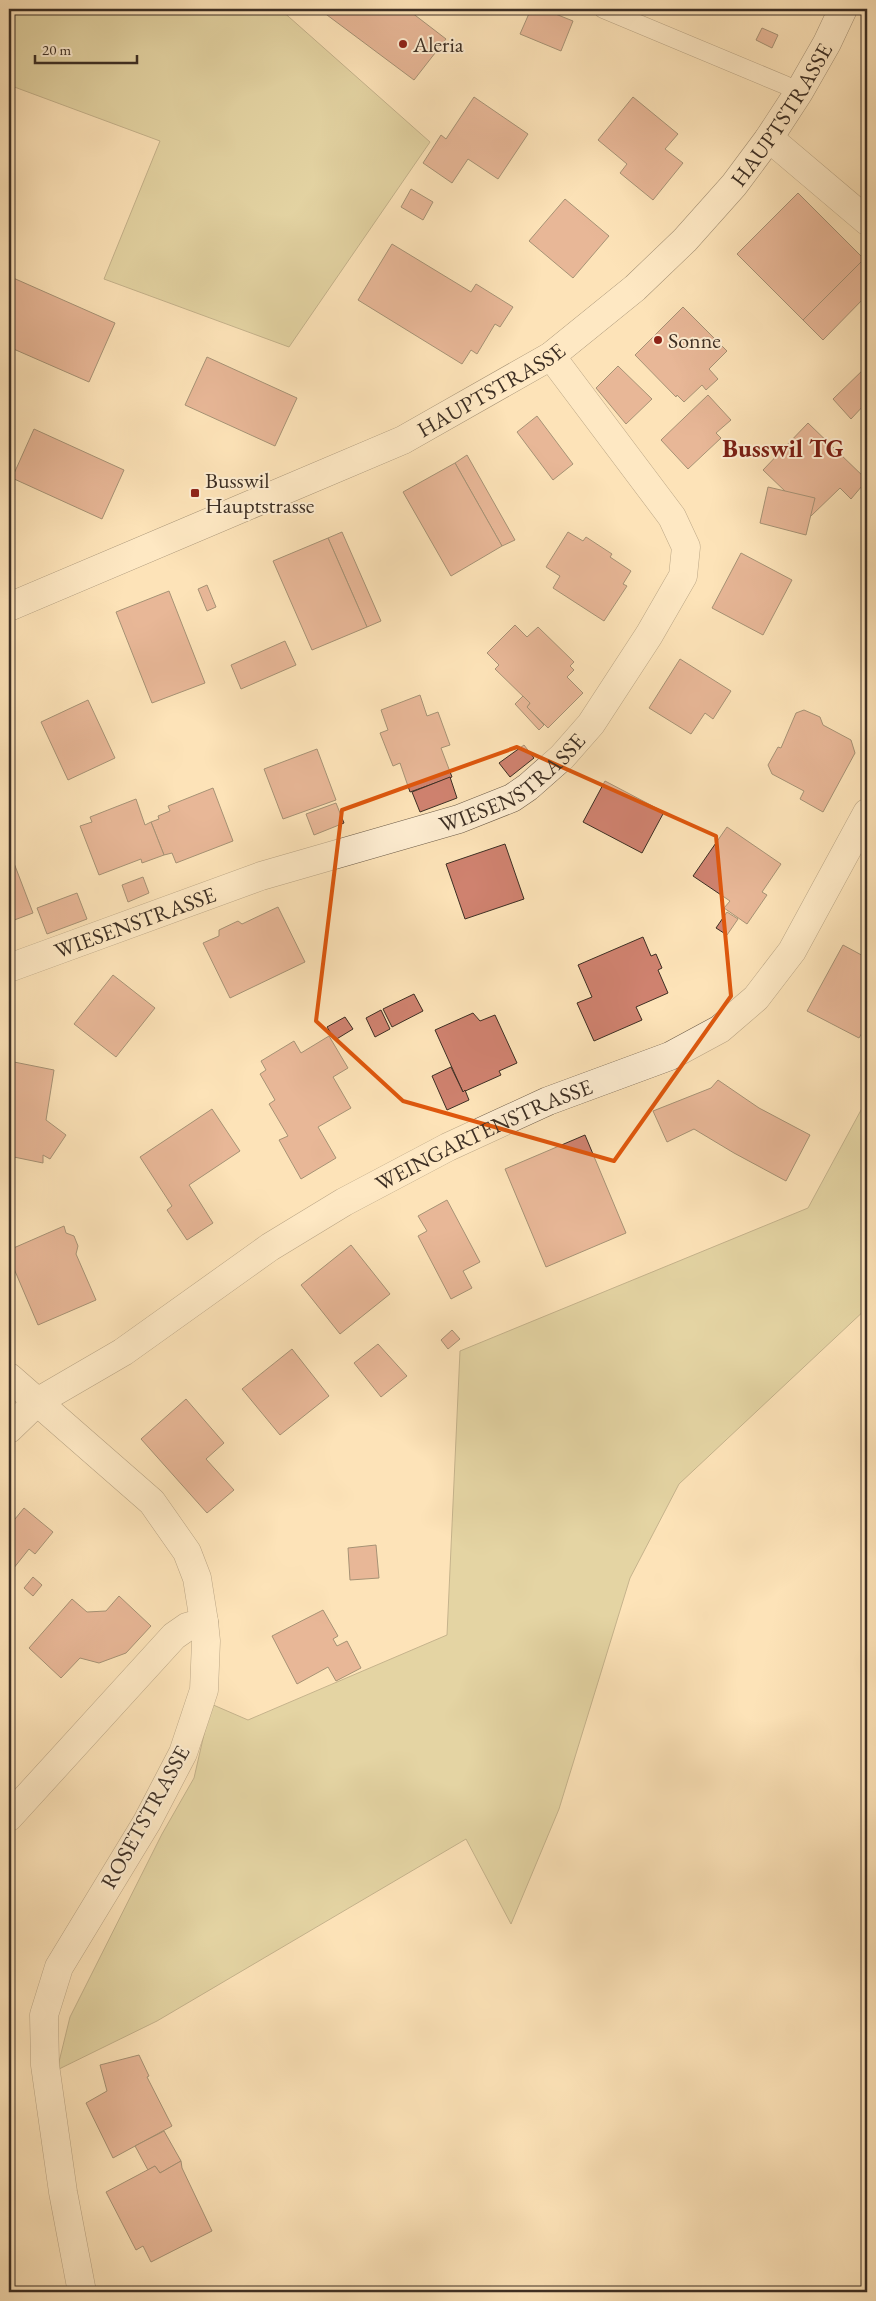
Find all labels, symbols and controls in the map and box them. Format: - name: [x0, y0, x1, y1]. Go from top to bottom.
- place label: Aleria: [412, 30, 464, 59]
- scale bar: [35, 32, 138, 64]
- marker: Aleria: [397, 38, 409, 50]
- street label: HAUPTSTRASSE: [724, 38, 839, 192]
- text: 20 m: [42, 40, 71, 59]
- place label: Sonne: [668, 326, 721, 355]
- marker: Sonne: [652, 334, 664, 346]
- street label: HAUPTSTRASSE: [412, 336, 571, 444]
- district label: Busswil TG: [722, 432, 844, 464]
- place label: Busswil Hauptstrasse: [205, 466, 315, 520]
- marker: Busswil Hauptstrasse: [189, 487, 201, 499]
- street label: WIESENSTRASSE: [436, 727, 591, 839]
- street label: WIESENSTRASSE: [50, 879, 220, 965]
- street label: WEINGARTENSTRASSE: [370, 1071, 596, 1197]
- street label: ROSETSTRASSE: [94, 1740, 196, 1894]

